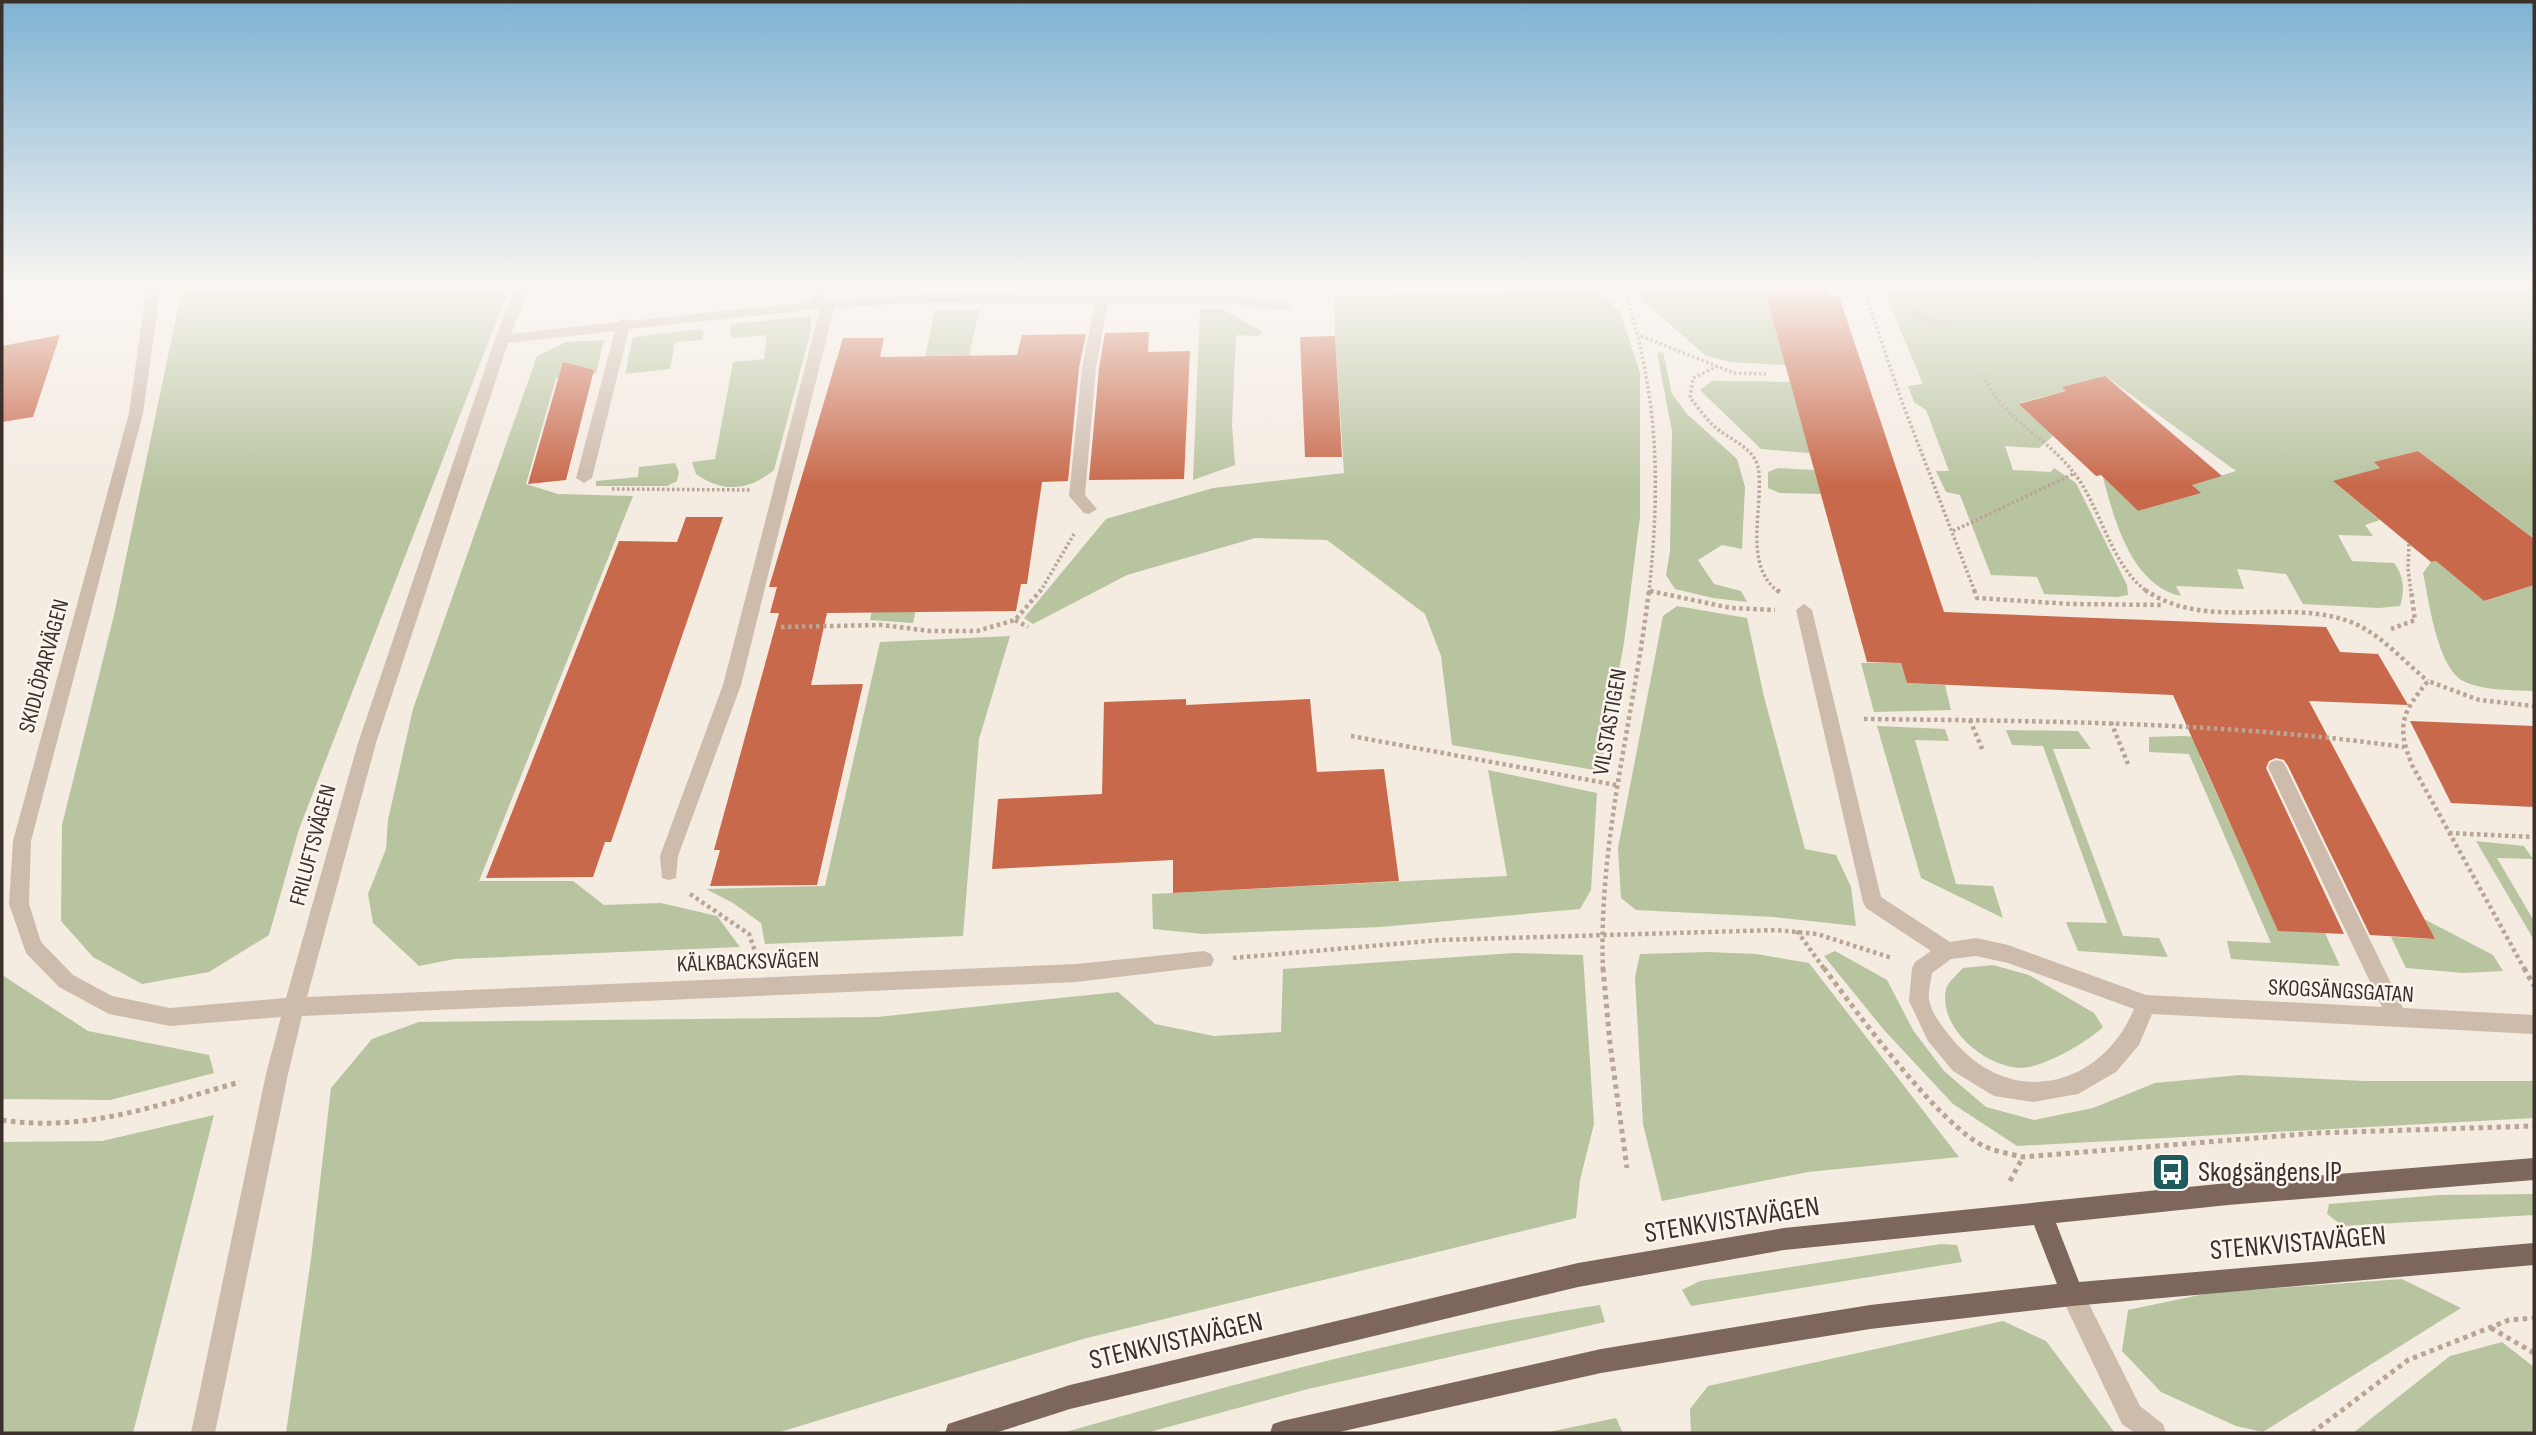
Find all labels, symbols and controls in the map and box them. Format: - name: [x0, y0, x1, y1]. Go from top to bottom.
- street label: SKIDLÖPARVÄGEN: [13, 596, 75, 736]
- street label: VILSTASTIGEN: [1587, 667, 1633, 777]
- street label: FRILUFTSVÄGEN: [283, 781, 343, 909]
- street label: KÄLKBACKSVÄGEN: [676, 946, 820, 978]
- street label: SKOGSÄNGSGATAN: [2267, 973, 2415, 1009]
- bus stop icon: Skogsängens IP: [2150, 1151, 2192, 1193]
- place label: Skogsängens IP: [2198, 1156, 2342, 1189]
- street label: STENKVISTAVÄGEN: [1642, 1190, 1822, 1250]
- street label: STENKVISTAVÄGEN: [2208, 1219, 2388, 1267]
- street label: STENKVISTAVÄGEN: [1086, 1305, 1266, 1377]

